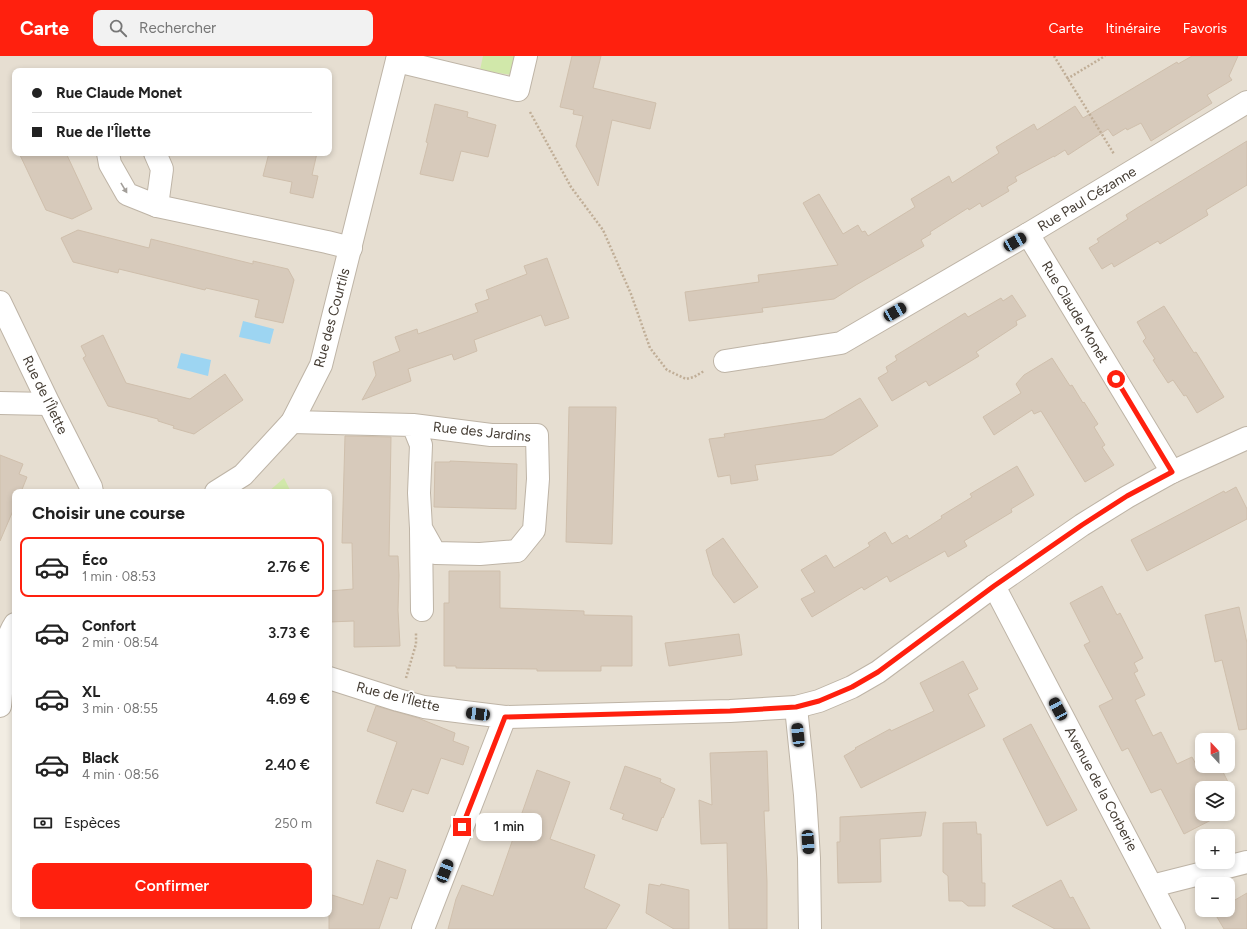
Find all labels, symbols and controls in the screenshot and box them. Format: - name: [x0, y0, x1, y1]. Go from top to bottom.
- search box: [93, 10, 373, 46]
- text: Carte: [20, 17, 69, 40]
- icon: search: [107, 17, 129, 39]
- text: Rechercher: [139, 19, 216, 37]
- text: Carte: [1049, 20, 1083, 37]
- text: Itinéraire: [1105, 20, 1161, 37]
- text: Favoris: [1183, 20, 1227, 37]
- text: Rue Claude Monet: [56, 84, 182, 102]
- text: Rue de l'Îlette: [56, 123, 151, 141]
- street label: Rue Paul Cézanne: [1035, 163, 1140, 235]
- one-way arrow: [120, 182, 127, 194]
- car: [1002, 231, 1028, 253]
- street label: Rue Claude Monet: [1038, 258, 1112, 366]
- street label: Rue des Courtils: [311, 266, 353, 370]
- car: [882, 301, 908, 323]
- street label: Rue de l'Îlette: [19, 353, 72, 438]
- route start: [1107, 370, 1125, 388]
- street label: Rue des Jardins: [432, 418, 532, 446]
- text: Choisir une course: [32, 502, 185, 524]
- icon: car: [34, 549, 70, 585]
- text: Éco: [82, 551, 108, 569]
- text: 2.76 €: [267, 558, 310, 576]
- text: 1 min · 08:53: [82, 569, 156, 584]
- icon: car: [34, 615, 70, 651]
- text: Confort: [82, 617, 136, 635]
- text: 3.73 €: [268, 624, 310, 642]
- text: 2 min · 08:54: [82, 635, 159, 650]
- street label: Rue de l'Îlette: [354, 678, 442, 716]
- icon: car: [34, 681, 70, 717]
- text: XL: [82, 683, 100, 701]
- text: 4.69 €: [266, 690, 310, 708]
- car: [1047, 696, 1069, 722]
- text: 3 min · 08:55: [82, 701, 158, 716]
- car: [465, 707, 491, 721]
- car: [791, 722, 805, 748]
- street label: Avenue de la Corberie: [1061, 724, 1141, 854]
- north arrow: [1195, 733, 1235, 773]
- map controls: [1195, 733, 1235, 917]
- icon: car: [34, 747, 70, 783]
- text: Black: [82, 749, 119, 767]
- text: 2.40 €: [265, 756, 310, 774]
- text: 4 min · 08:56: [82, 767, 159, 782]
- button: layers: [1195, 781, 1235, 821]
- icon: cash: [32, 812, 54, 834]
- callout: 1 min: [476, 813, 542, 841]
- text: Espèces: [64, 814, 120, 832]
- text: 250 m: [275, 816, 312, 831]
- route end: [453, 818, 471, 836]
- text: 1 min: [494, 819, 524, 834]
- button: +: [1195, 829, 1235, 869]
- car: [801, 830, 815, 854]
- car: [435, 858, 455, 884]
- button: Confirmer: [32, 863, 312, 909]
- button: −: [1195, 877, 1235, 917]

